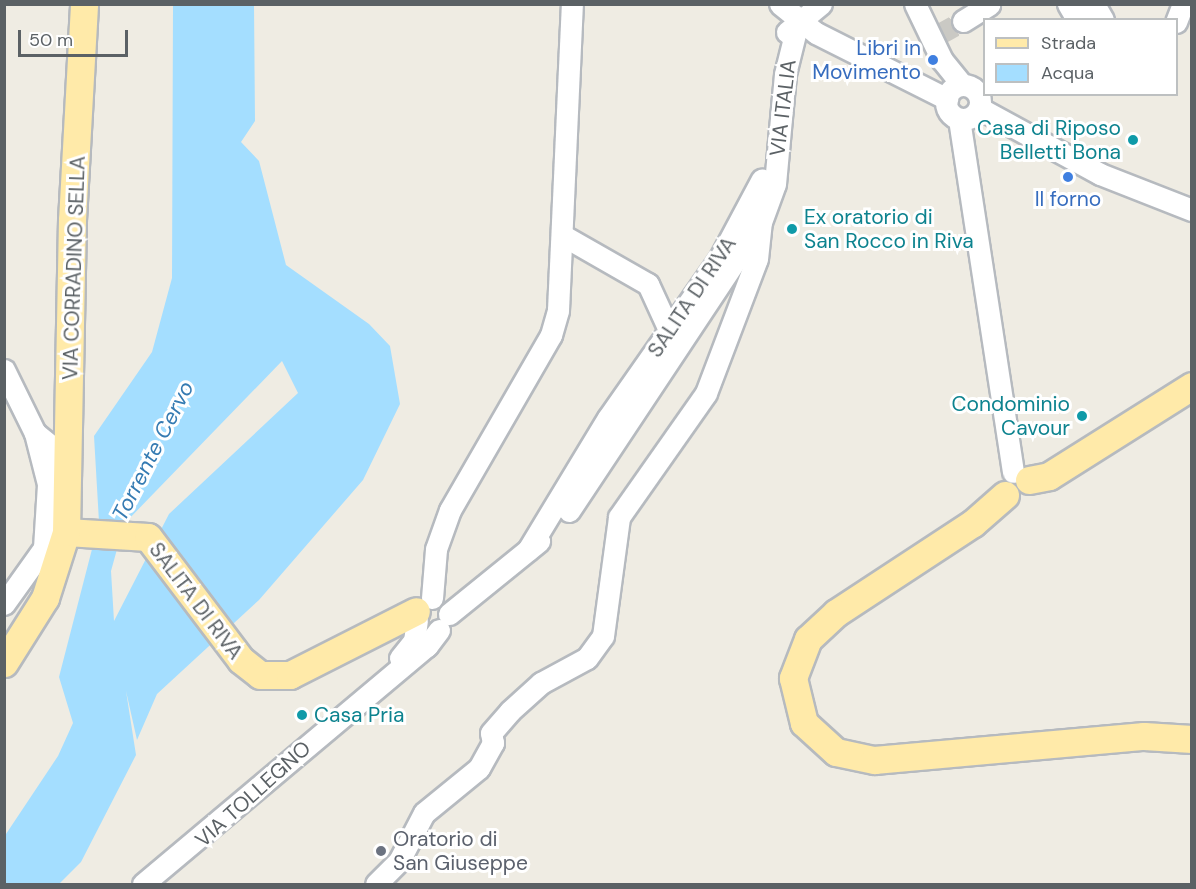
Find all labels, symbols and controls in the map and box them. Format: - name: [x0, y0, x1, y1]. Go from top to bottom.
- scale bar: [21, 18, 130, 56]
- legend: [983, 18, 1178, 96]
- text: 50 m: [29, 28, 73, 52]
- text: Strada: [1041, 31, 1096, 55]
- place label: Libri in Movimento: [812, 35, 921, 85]
- marker: Libri in Movimento: [926, 53, 940, 67]
- street label: VIA ITALIA: [765, 58, 801, 158]
- text: Acqua: [1041, 61, 1094, 85]
- place label: Casa di Riposo Belletti Bona: [977, 115, 1121, 165]
- marker: Casa di Riposo Belletti Bona: [1126, 133, 1140, 147]
- street label: VIA CORRADINO SELLA: [57, 155, 91, 381]
- marker: Il forno: [1061, 170, 1075, 184]
- place label: Il forno: [1035, 186, 1101, 212]
- place label: Ex oratorio di San Rocco in Riva: [804, 204, 974, 254]
- marker: Ex oratorio di San Rocco in Riva: [785, 222, 799, 236]
- street label: SALITA DI RIVA: [642, 232, 742, 362]
- water label: Torrente Cervo: [106, 377, 200, 525]
- place label: Condominio Cavour: [952, 391, 1070, 441]
- marker: Condominio Cavour: [1075, 409, 1089, 423]
- street label: SALITA DI RIVA: [144, 537, 248, 665]
- place label: Casa Pria: [314, 702, 404, 728]
- marker: Casa Pria: [295, 708, 309, 722]
- street label: VIA TOLLEGNO: [190, 736, 316, 852]
- place label: Oratorio di San Giuseppe: [393, 826, 528, 876]
- marker: Oratorio di San Giuseppe: [374, 844, 388, 858]

